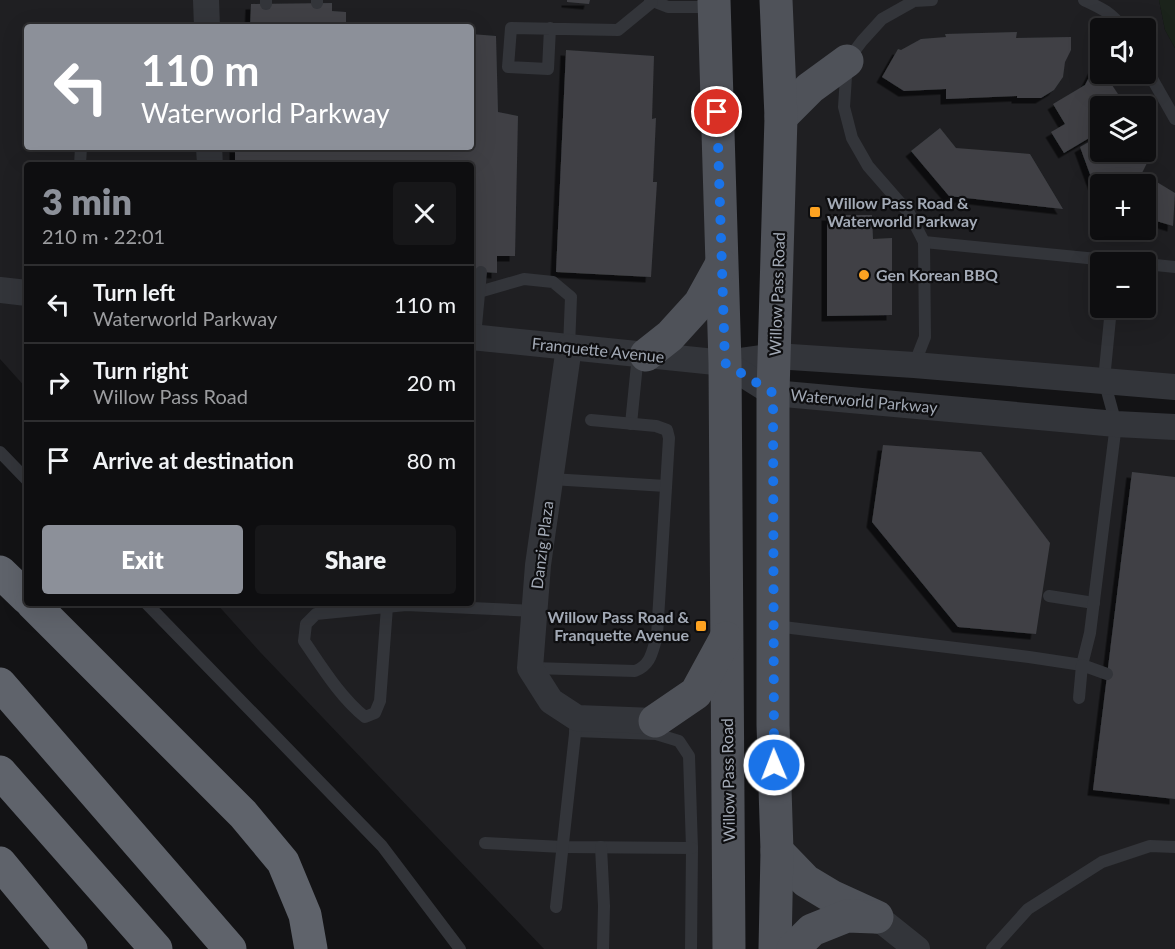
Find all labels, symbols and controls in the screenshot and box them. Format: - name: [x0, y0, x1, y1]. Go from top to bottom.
- map controls: [1090, 18, 1156, 318]
- button: sound: [1090, 18, 1156, 84]
- text: 110 m: [141, 45, 259, 95]
- icon: left: [42, 48, 120, 126]
- pin: [691, 86, 742, 137]
- icon: arrive: [700, 95, 733, 128]
- text: Waterworld Parkway: [141, 96, 390, 129]
- button: layers: [1090, 96, 1156, 162]
- button: +: [1090, 174, 1156, 240]
- text: 3 min: [42, 179, 132, 223]
- button: close: [393, 182, 456, 245]
- place label: Willow Pass Road & Waterworld Parkway: [827, 193, 978, 230]
- marker: Willow Pass Road & Waterworld Parkway: [808, 205, 822, 219]
- text: 210 m · 22:01: [42, 224, 165, 248]
- street label: Willow Pass Road: [765, 232, 788, 356]
- button: −: [1090, 252, 1156, 318]
- place label: Gen Korean BBQ: [876, 265, 998, 284]
- marker: Gen Korean BBQ: [857, 268, 871, 282]
- text: Turn left: [93, 279, 175, 306]
- icon: left: [42, 288, 75, 321]
- text: 110 m: [394, 291, 456, 318]
- text: Waterworld Parkway: [93, 306, 277, 330]
- street label: Franquette Avenue: [531, 333, 665, 366]
- text: Turn right: [93, 357, 188, 384]
- icon: right: [42, 366, 75, 399]
- text: 20 m: [407, 369, 456, 396]
- text: Willow Pass Road: [93, 384, 248, 408]
- street label: Waterworld Parkway: [790, 385, 939, 416]
- icon: arrive: [42, 444, 75, 477]
- text: Arrive at destination: [93, 447, 294, 474]
- text: 80 m: [407, 447, 456, 474]
- street label: Danzig Plaza: [527, 500, 556, 590]
- button: Exit: [42, 525, 243, 594]
- button: Share: [255, 525, 456, 594]
- place label: Willow Pass Road & Franquette Avenue: [547, 607, 689, 644]
- marker: Willow Pass Road & Franquette Avenue: [694, 619, 708, 633]
- street label: Willow Pass Road: [717, 718, 738, 842]
- position arrow: [742, 733, 806, 797]

